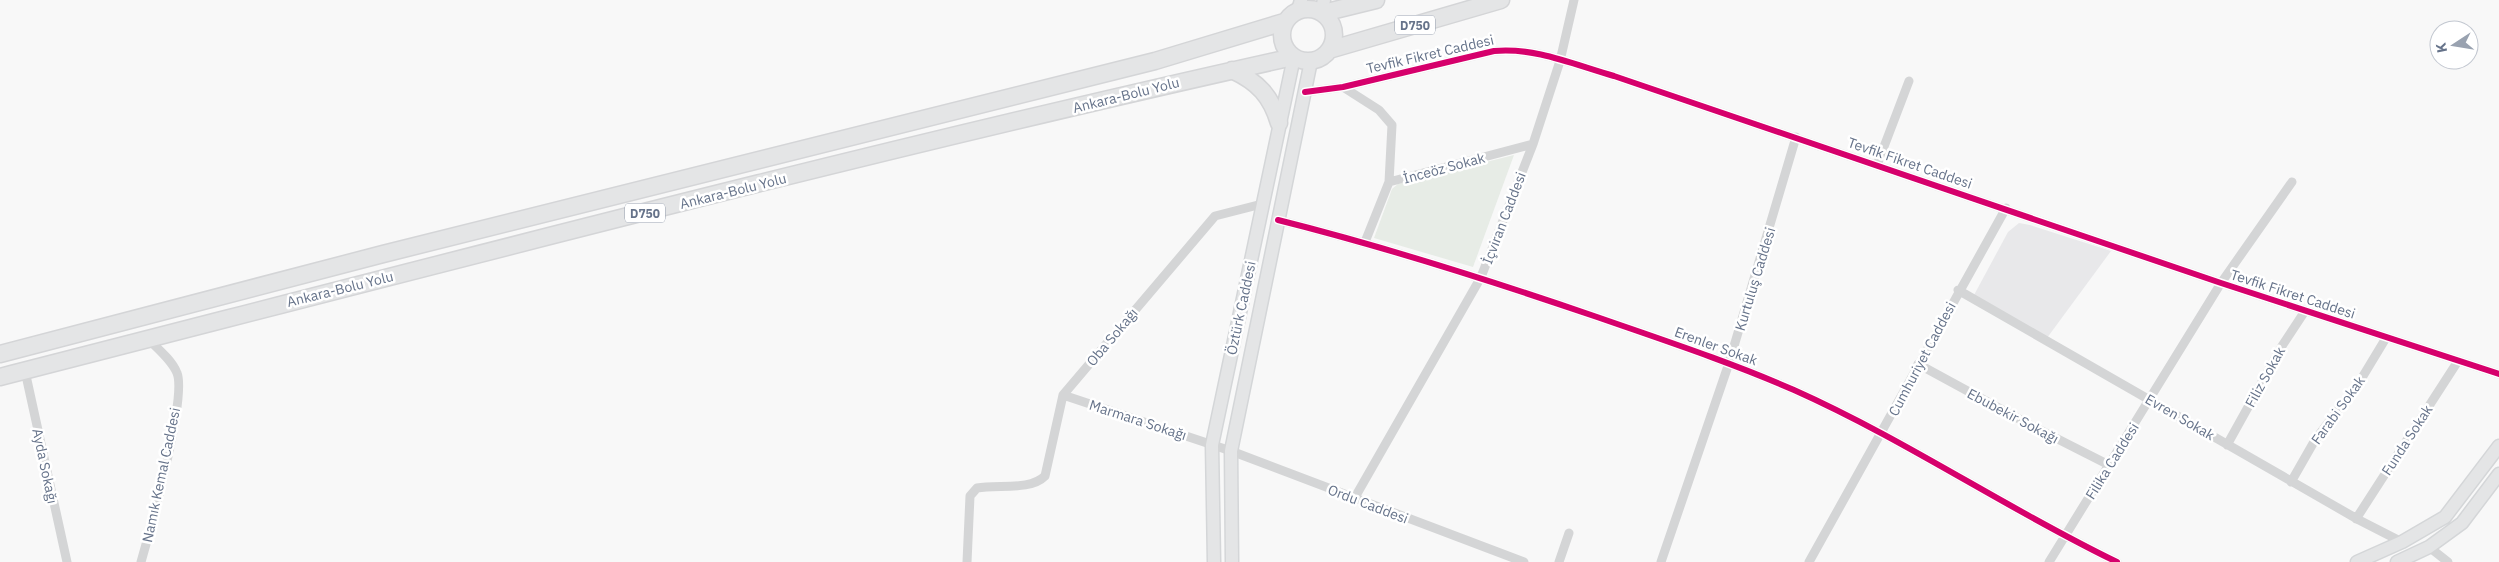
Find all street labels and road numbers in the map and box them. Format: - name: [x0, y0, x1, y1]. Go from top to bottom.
- road number: D750: [1395, 16, 1435, 34]
- street label: Tevfik Fikret Caddesi: [1365, 31, 1495, 77]
- street label: Ankara-Bolu Yolu: [1071, 73, 1181, 117]
- street label: Tevfik Fikret Caddesi: [1845, 133, 1975, 193]
- street label: İnceöz Sokak: [1401, 148, 1487, 188]
- street label: Ankara-Bolu Yolu: [678, 169, 788, 213]
- street label: İçviran Caddesi: [1478, 169, 1530, 267]
- road number: D750: [625, 204, 665, 222]
- street label: Kurtuluş Caddesi: [1731, 225, 1779, 333]
- street label: Öztürk Caddesi: [1222, 259, 1260, 357]
- street label: Tevfik Fikret Caddesi: [2228, 265, 2358, 323]
- street label: Ankara-Bolu Yolu: [285, 267, 395, 311]
- street label: Cumhuriyet Caddesi: [1884, 299, 1960, 419]
- street label: Oba Sokağı: [1082, 304, 1142, 370]
- street label: Erenler Sokak: [1672, 323, 1761, 370]
- street label: Filiz Sokak: [2241, 343, 2289, 410]
- street label: Farabi Sokak: [2307, 372, 2369, 448]
- street label: Ebubekir Sokağı: [1964, 384, 2062, 448]
- street label: Evren Sokak: [2142, 390, 2218, 444]
- street label: Marmara Sokağı: [1087, 396, 1189, 444]
- street label: Funda Sokak: [2378, 401, 2437, 479]
- street label: Namık Kemal Caddesi: [138, 406, 184, 544]
- street label: Filika Caddesi: [2081, 419, 2143, 503]
- street label: Ayda Sokağı: [28, 427, 62, 505]
- street label: Ordu Caddesi: [1325, 480, 1411, 528]

